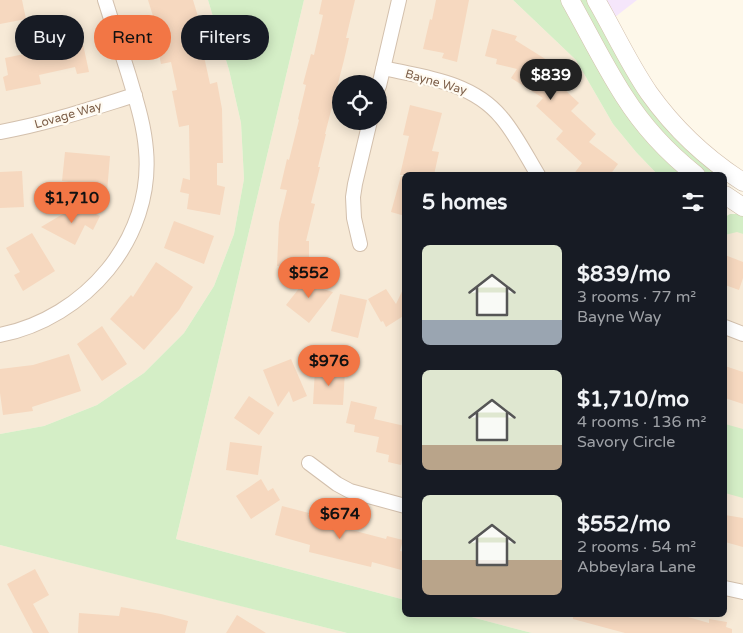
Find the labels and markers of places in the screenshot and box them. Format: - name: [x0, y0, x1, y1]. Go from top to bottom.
- pin: $839: [521, 58, 581, 101]
- pin: $1,710: [31, 182, 113, 224]
- pin: $552: [279, 256, 339, 299]
- pin: $976: [299, 344, 359, 387]
- pin: $674: [310, 498, 370, 540]

